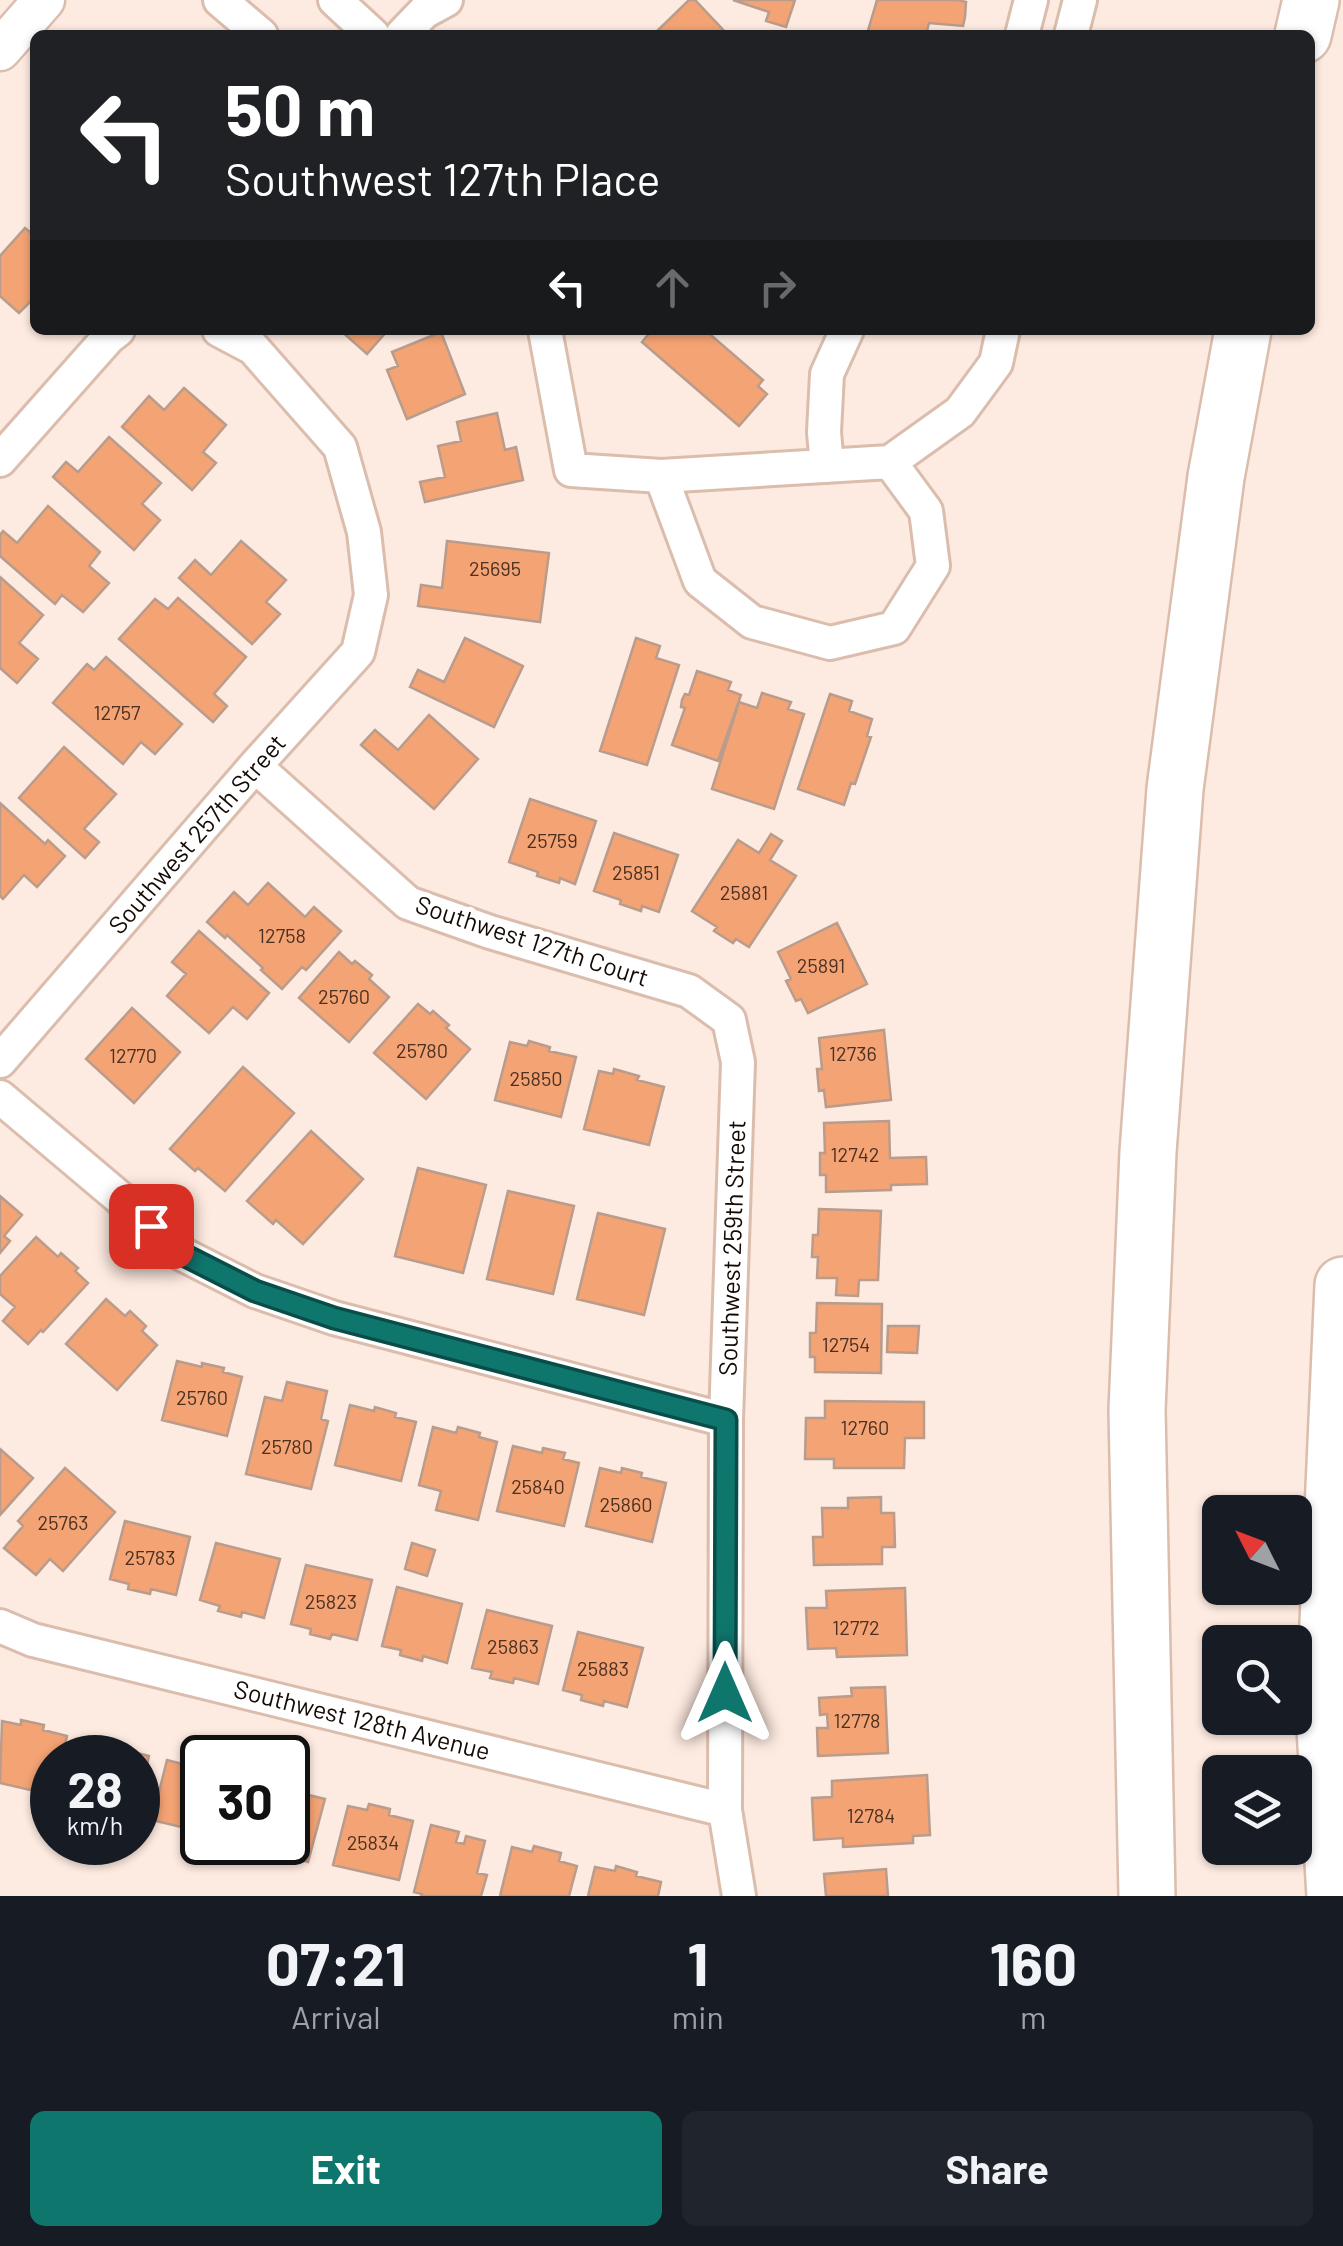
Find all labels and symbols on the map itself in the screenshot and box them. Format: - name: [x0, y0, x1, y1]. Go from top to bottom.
- house number: 25695: [469, 556, 521, 580]
- house number: 12757: [94, 700, 141, 724]
- street label: Southwest 257th Street: [101, 727, 291, 939]
- house number: 25759: [526, 828, 578, 852]
- house number: 25851: [612, 860, 660, 884]
- house number: 25881: [720, 880, 768, 904]
- street label: Southwest 127th Court: [412, 888, 653, 992]
- house number: 12758: [258, 923, 306, 947]
- house number: 25891: [797, 953, 845, 977]
- house number: 25760: [318, 984, 370, 1008]
- house number: 25780: [396, 1038, 448, 1062]
- house number: 12736: [829, 1041, 877, 1065]
- house number: 12770: [109, 1043, 157, 1067]
- house number: 25850: [510, 1066, 563, 1090]
- street label: Southwest 259th Street: [712, 1120, 750, 1376]
- house number: 12742: [831, 1142, 879, 1166]
- pin: [109, 1184, 194, 1269]
- house number: 12754: [822, 1332, 870, 1356]
- house number: 25760: [176, 1385, 228, 1409]
- house number: 12760: [841, 1415, 889, 1439]
- house number: 25780: [261, 1434, 313, 1458]
- house number: 25840: [511, 1474, 565, 1498]
- house number: 25860: [599, 1492, 653, 1516]
- north arrow: [1202, 1495, 1312, 1605]
- house number: 25763: [37, 1510, 89, 1534]
- house number: 25783: [124, 1545, 176, 1569]
- house number: 25823: [305, 1589, 357, 1613]
- house number: 12772: [832, 1615, 880, 1639]
- house number: 25863: [487, 1634, 539, 1658]
- position arrow: [673, 1641, 777, 1745]
- house number: 25883: [577, 1656, 629, 1680]
- street label: Southwest 128th Avenue: [231, 1673, 493, 1765]
- house number: 12778: [833, 1708, 881, 1732]
- speed limit sign: 30: [180, 1735, 310, 1865]
- house number: 12784: [847, 1803, 895, 1827]
- house number: 25834: [347, 1830, 399, 1854]

